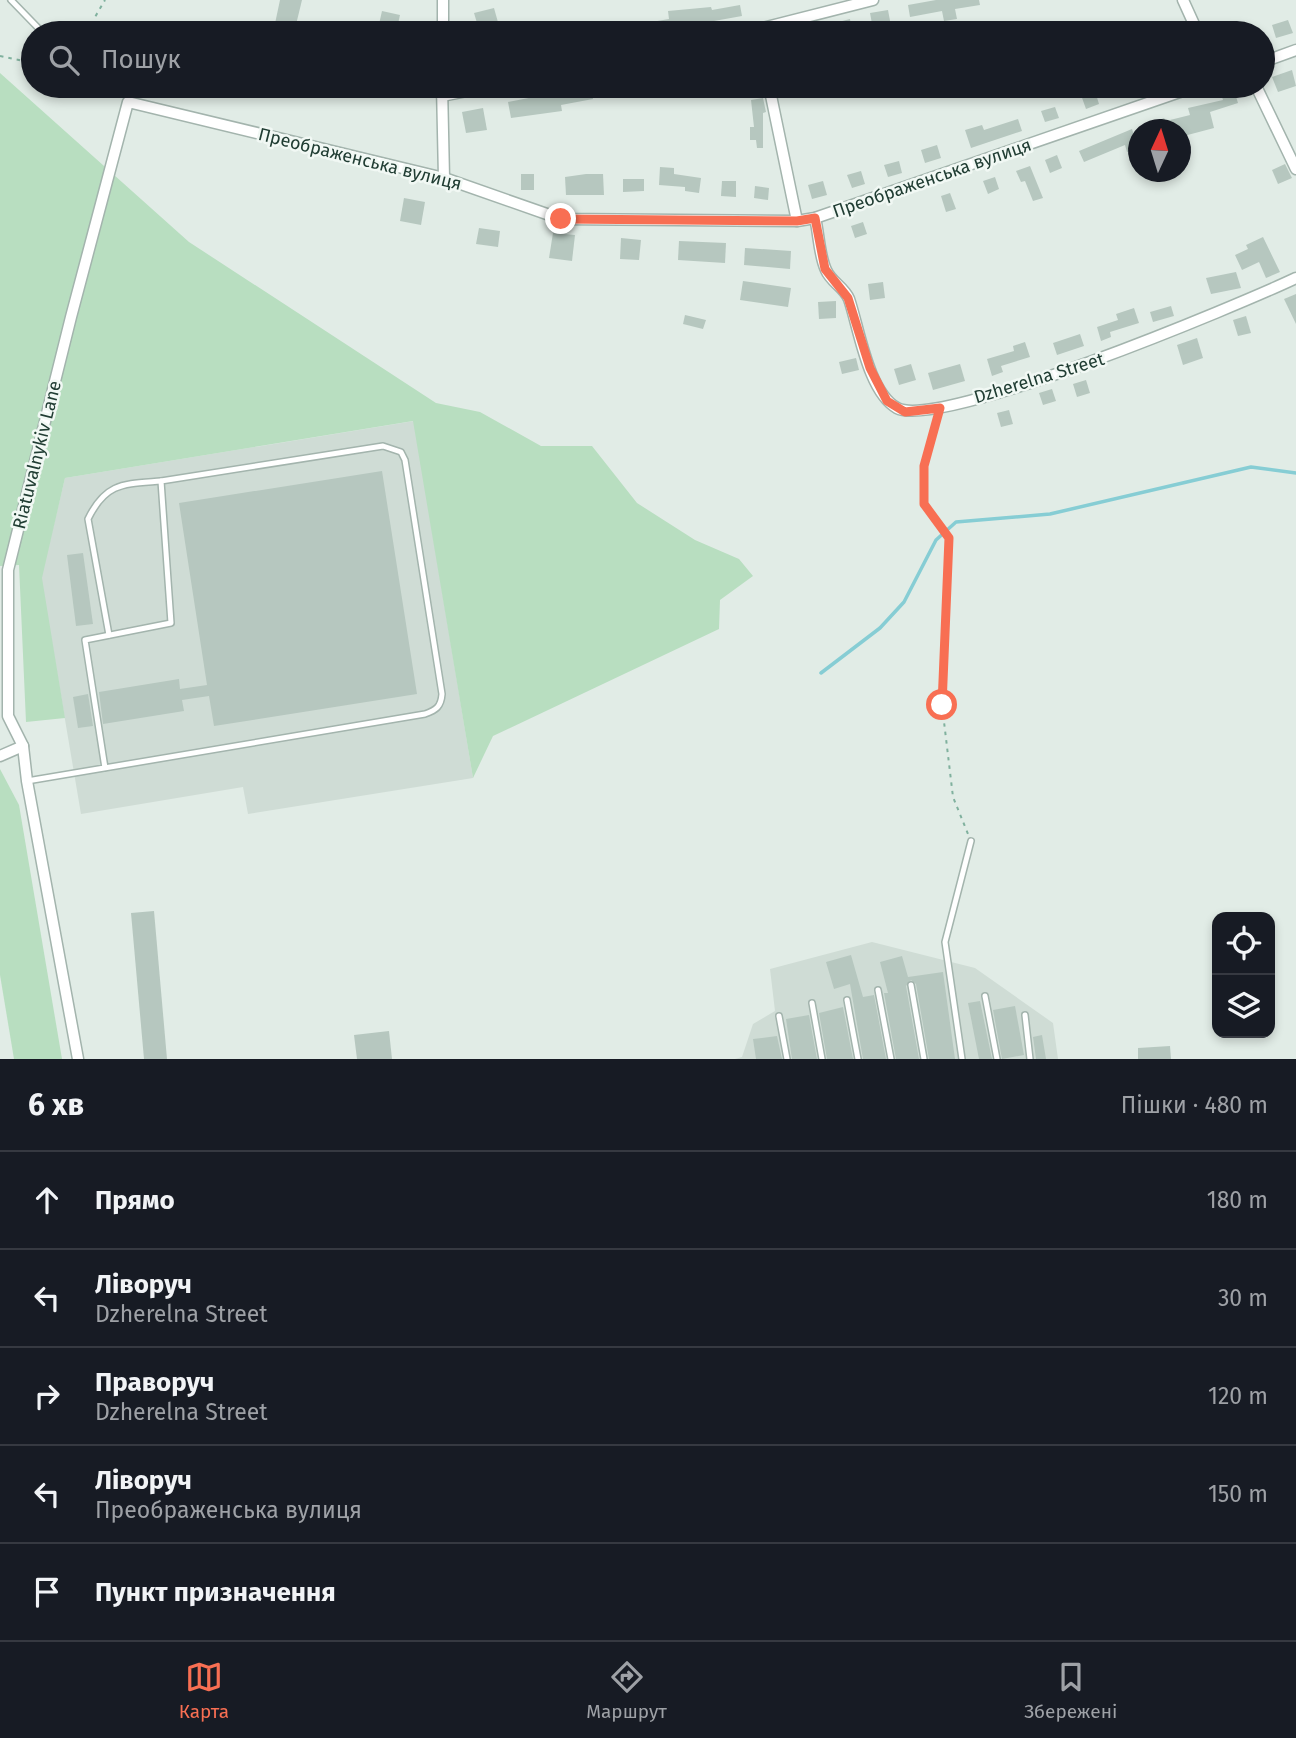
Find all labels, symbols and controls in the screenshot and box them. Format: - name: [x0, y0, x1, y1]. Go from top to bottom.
- search box: [21, 21, 1275, 98]
- icon: search: [45, 41, 83, 79]
- text: Пошук: [101, 44, 181, 75]
- north arrow: [1128, 119, 1191, 182]
- street label: Преображенська вулиця: [256, 123, 464, 195]
- street label: Преображенська вулиця: [830, 134, 1034, 222]
- route end: [545, 203, 576, 234]
- street label: Dzherelna Street: [971, 348, 1107, 408]
- street label: Riatuvalnykiv Lane: [8, 378, 66, 532]
- route start: [926, 689, 957, 720]
- map controls: [1212, 912, 1275, 1038]
- button: locate: [1212, 912, 1275, 975]
- button: layers: [1212, 975, 1275, 1038]
- text: 6 хв: [28, 1087, 84, 1123]
- text: Пішки · 480 m: [1121, 1091, 1268, 1119]
- icon: ahead: [28, 1181, 66, 1219]
- text: Прямо: [95, 1185, 175, 1216]
- text: 180 m: [1207, 1186, 1268, 1214]
- text: Ліворуч: [95, 1269, 192, 1300]
- icon: left: [28, 1279, 66, 1317]
- text: 30 m: [1218, 1284, 1268, 1312]
- text: Dzherelna Street: [95, 1300, 268, 1328]
- text: Праворуч: [95, 1367, 214, 1398]
- icon: right: [28, 1377, 66, 1415]
- text: 120 m: [1208, 1382, 1268, 1410]
- text: Dzherelna Street: [95, 1398, 268, 1426]
- text: Ліворуч: [95, 1465, 192, 1496]
- icon: left: [28, 1475, 66, 1513]
- text: 150 m: [1208, 1480, 1268, 1508]
- text: Преображенська вулиця: [95, 1496, 362, 1524]
- icon: arrive: [28, 1573, 66, 1611]
- text: Пункт призначення: [95, 1577, 336, 1608]
- tab: Карта: [179, 1658, 229, 1723]
- tab: Маршрут: [586, 1658, 667, 1723]
- tab: Збережені: [1024, 1658, 1117, 1723]

